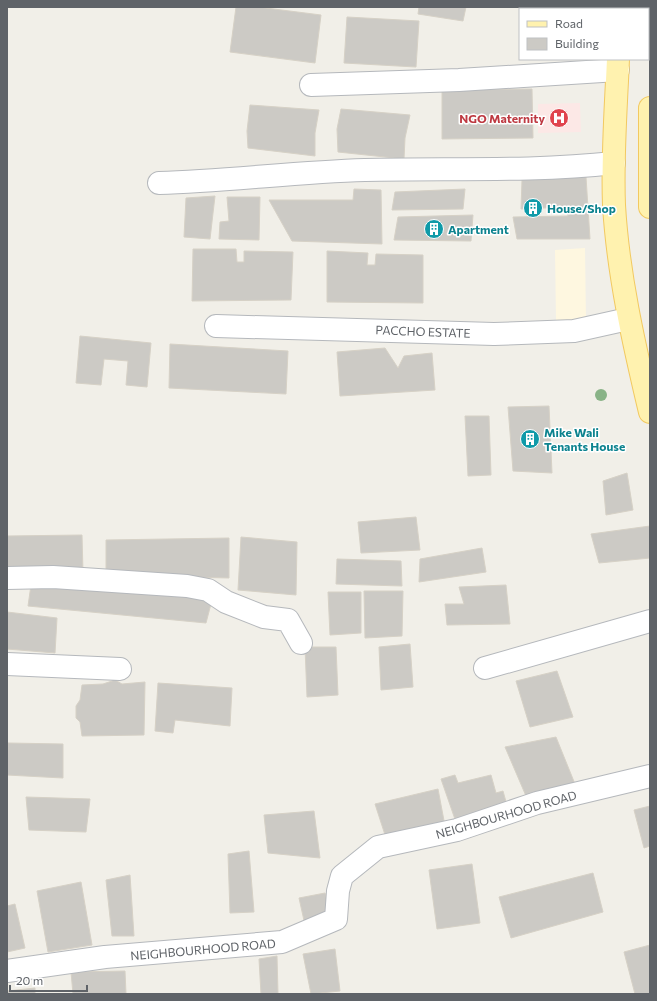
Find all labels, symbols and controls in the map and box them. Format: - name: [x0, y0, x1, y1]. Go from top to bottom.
- legend: [519, 8, 649, 60]
- text: Road: [555, 16, 583, 30]
- text: Building: [555, 36, 599, 50]
- hospital icon: NGO Maternity: [548, 107, 570, 129]
- place label: NGO Maternity: [459, 111, 545, 125]
- building icon: House/Shop: [522, 197, 544, 219]
- place label: House/Shop: [547, 201, 616, 215]
- building icon: Apartment: [423, 218, 445, 240]
- place label: Apartment: [448, 222, 509, 236]
- street label: PACCHO ESTATE: [375, 322, 471, 340]
- place label: Mike Wali Tenants House: [544, 425, 625, 453]
- building icon: Mike Wali Tenants House: [519, 428, 541, 450]
- street label: NEIGHBOURHOOD ROAD: [434, 787, 578, 841]
- street label: NEIGHBOURHOOD ROAD: [130, 936, 276, 962]
- scale bar: [10, 967, 87, 993]
- text: 20 m: [16, 973, 43, 987]

